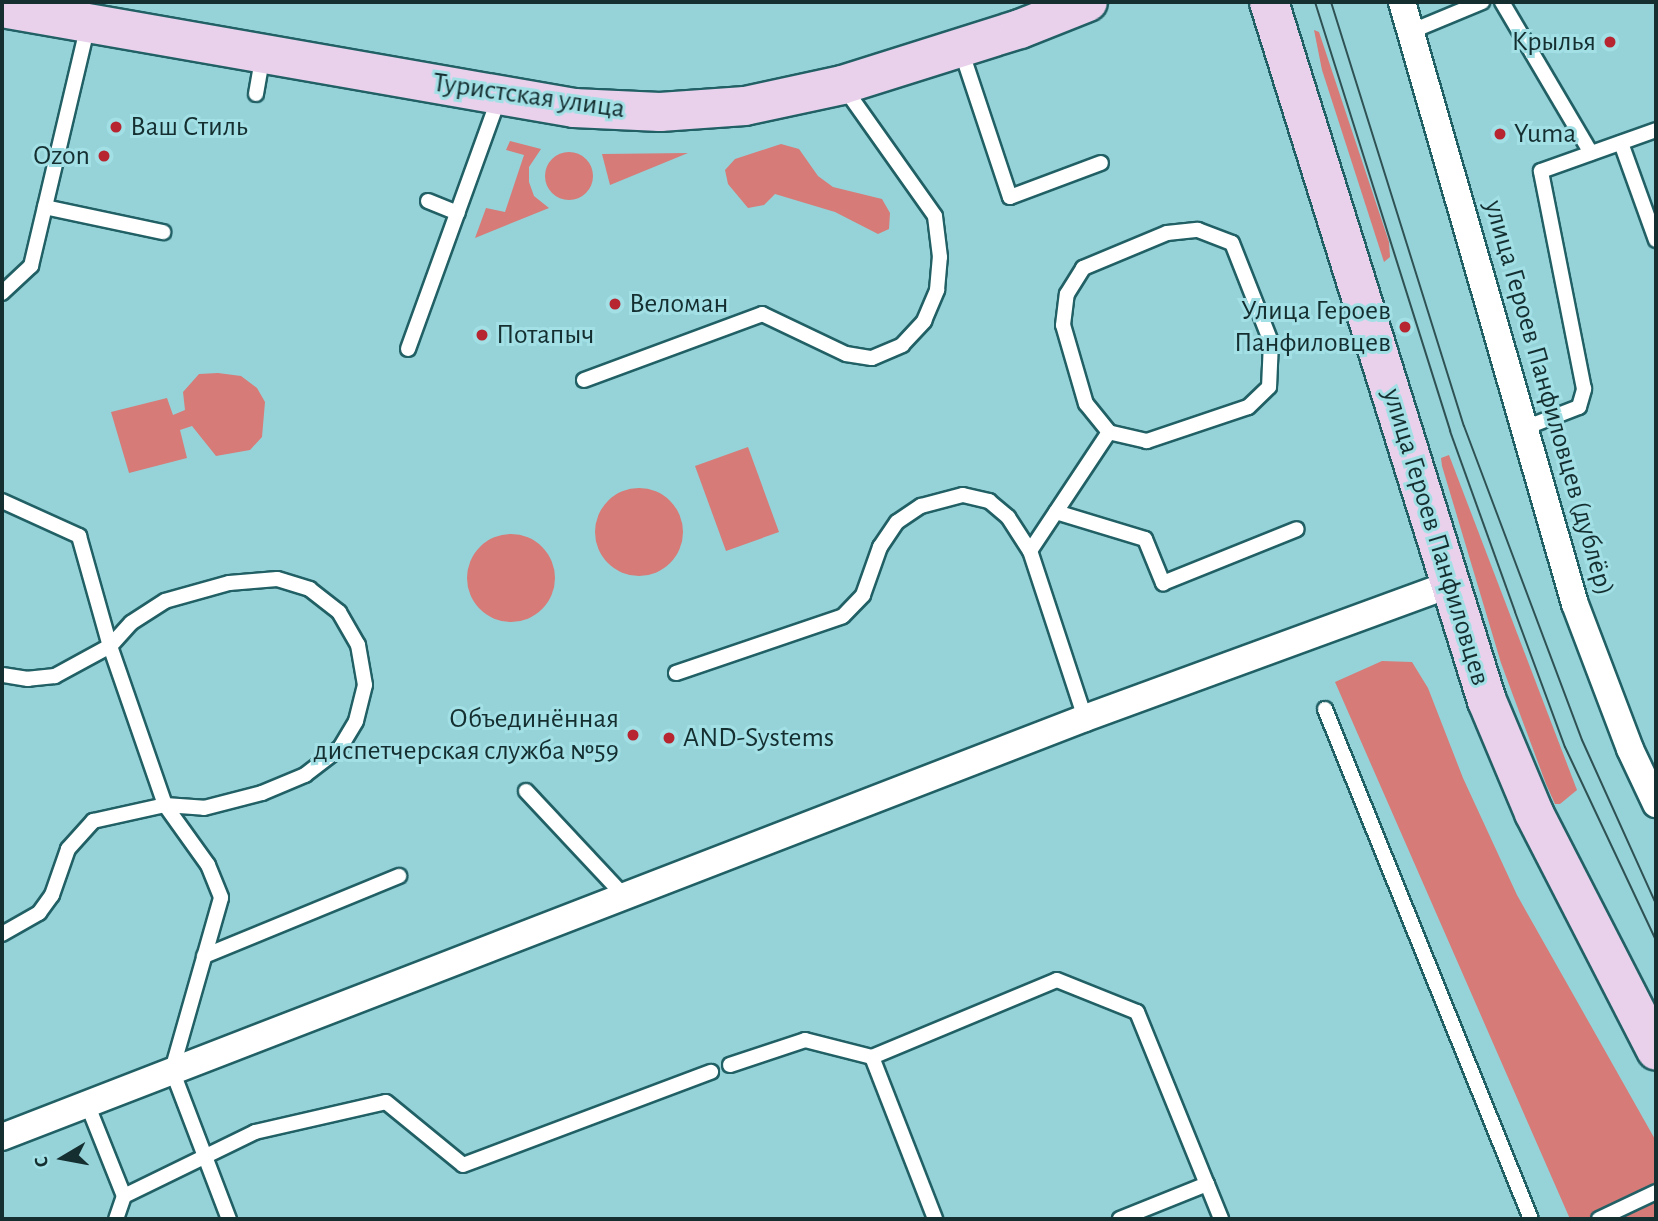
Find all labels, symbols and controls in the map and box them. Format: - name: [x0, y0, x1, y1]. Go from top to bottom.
- place label: Крылья: [1511, 25, 1596, 59]
- marker: Крылья: [1602, 34, 1618, 50]
- street label: Туристская улица: [431, 66, 627, 126]
- place label: Ваш Стиль: [130, 110, 248, 144]
- place label: Yuma: [1514, 117, 1576, 151]
- marker: Ваш Стиль: [108, 119, 124, 135]
- marker: Yuma: [1492, 126, 1508, 142]
- place label: Ozon: [33, 139, 90, 173]
- marker: Ozon: [96, 148, 112, 164]
- street label: улица Героев Панфиловцев (дублёр): [1476, 197, 1622, 599]
- place label: Веломан: [629, 287, 728, 321]
- place label: Улица Героев Панфиловцев: [1234, 294, 1391, 360]
- marker: Веломан: [607, 296, 623, 312]
- place label: Потапыч: [496, 318, 594, 352]
- marker: Улица Героев Панфиловцев: [1397, 319, 1413, 335]
- marker: Потапыч: [474, 327, 490, 343]
- street label: улица Героев Панфиловцев: [1375, 384, 1497, 690]
- place label: Объединённая диспетчерская служба №59: [314, 702, 619, 768]
- place label: AND-Systems: [683, 721, 834, 755]
- marker: Объединённая диспетчерская служба №59: [625, 727, 641, 743]
- marker: AND-Systems: [661, 730, 677, 746]
- north arrow: [28, 1123, 98, 1193]
- text: С: [32, 1155, 52, 1169]

